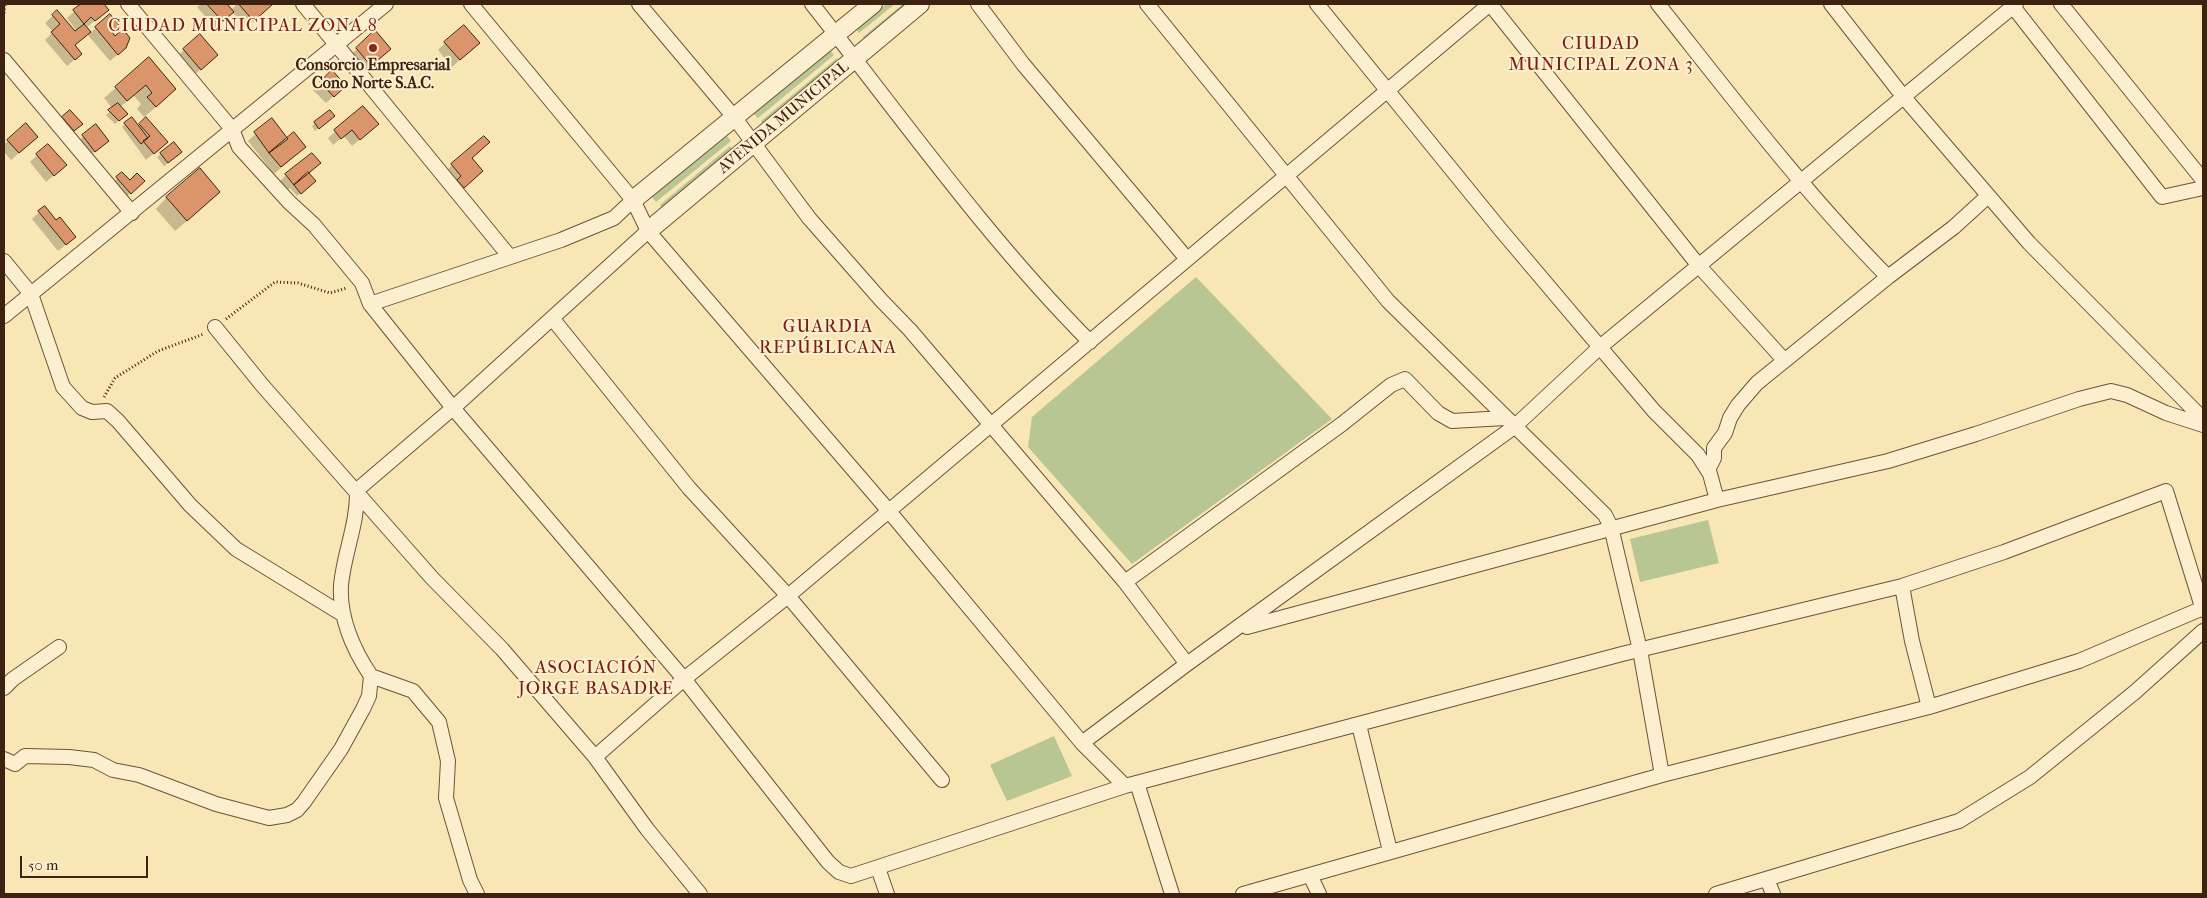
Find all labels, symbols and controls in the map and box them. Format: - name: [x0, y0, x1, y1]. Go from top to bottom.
- district label: CIUDAD MUNICIPAL ZONA 8: [105, 16, 381, 38]
- district label: CIUDAD MUNICIPAL ZONA 3: [1506, 34, 1696, 76]
- marker: Consorcio Empresarial Cono Norte S.A.C.: [367, 42, 379, 54]
- place label: Consorcio Empresarial Cono Norte S.A.C.: [296, 56, 450, 94]
- street label: AVENIDA MUNICIPAL: [715, 58, 853, 178]
- district label: GUARDIA REPÚBLICANA: [758, 317, 898, 359]
- district label: ASOCIACIÓN JORGE BASADRE: [517, 658, 675, 701]
- scale bar: [22, 846, 150, 878]
- text: 50 m: [28, 856, 58, 874]

